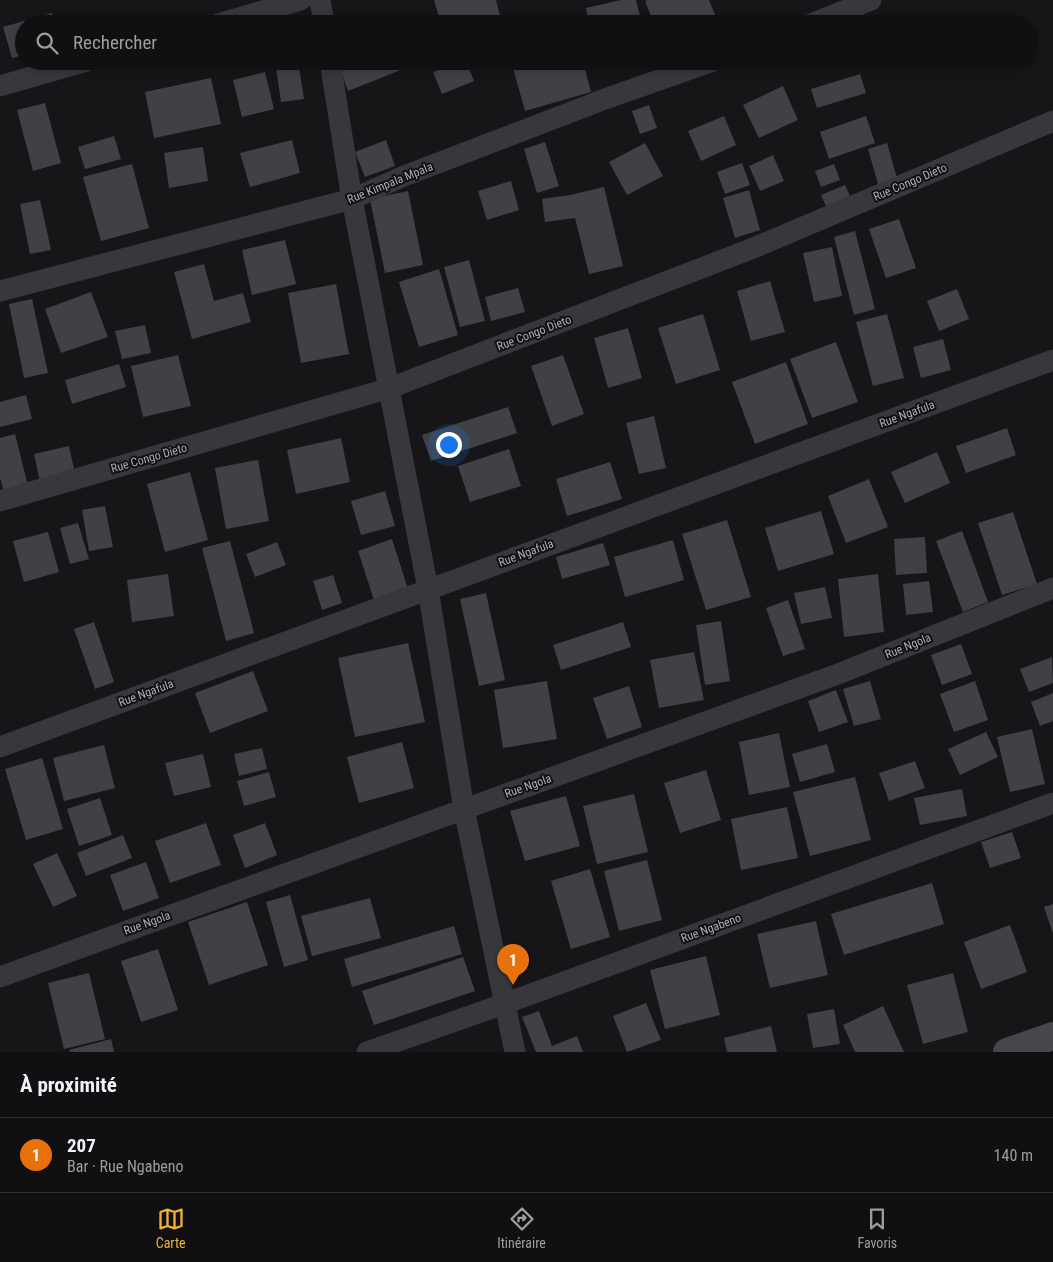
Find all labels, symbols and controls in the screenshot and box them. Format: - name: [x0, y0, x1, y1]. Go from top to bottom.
- search box: [15, 15, 1038, 70]
- icon: search: [33, 29, 61, 57]
- text: Rechercher: [73, 31, 157, 54]
- street label: Rue Kimpala Mpala: [345, 159, 435, 207]
- street label: Rue Congo Dieto: [871, 160, 949, 204]
- street label: Rue Congo Dieto: [495, 312, 573, 354]
- street label: Rue Ngafula: [877, 397, 937, 430]
- your location: [436, 432, 462, 458]
- street label: Rue Congo Dieto: [109, 440, 189, 476]
- street label: Rue Ngafula: [496, 536, 556, 569]
- street label: Rue Ngola: [883, 630, 933, 662]
- street label: Rue Ngafula: [116, 676, 176, 709]
- street label: Rue Ngola: [503, 771, 553, 801]
- street label: Rue Ngola: [122, 908, 172, 938]
- street label: Rue Ngabeno: [679, 911, 743, 945]
- pin: 1: [497, 944, 529, 985]
- text: À proximité: [20, 1073, 117, 1097]
- text: 207: [67, 1134, 96, 1157]
- text: 1: [32, 1146, 40, 1165]
- text: 140 m: [994, 1146, 1033, 1165]
- text: Bar · Rue Ngabeno: [67, 1157, 184, 1176]
- tab: Carte: [156, 1205, 186, 1251]
- tab: Itinéraire: [497, 1205, 546, 1251]
- tab: Favoris: [857, 1205, 897, 1251]

